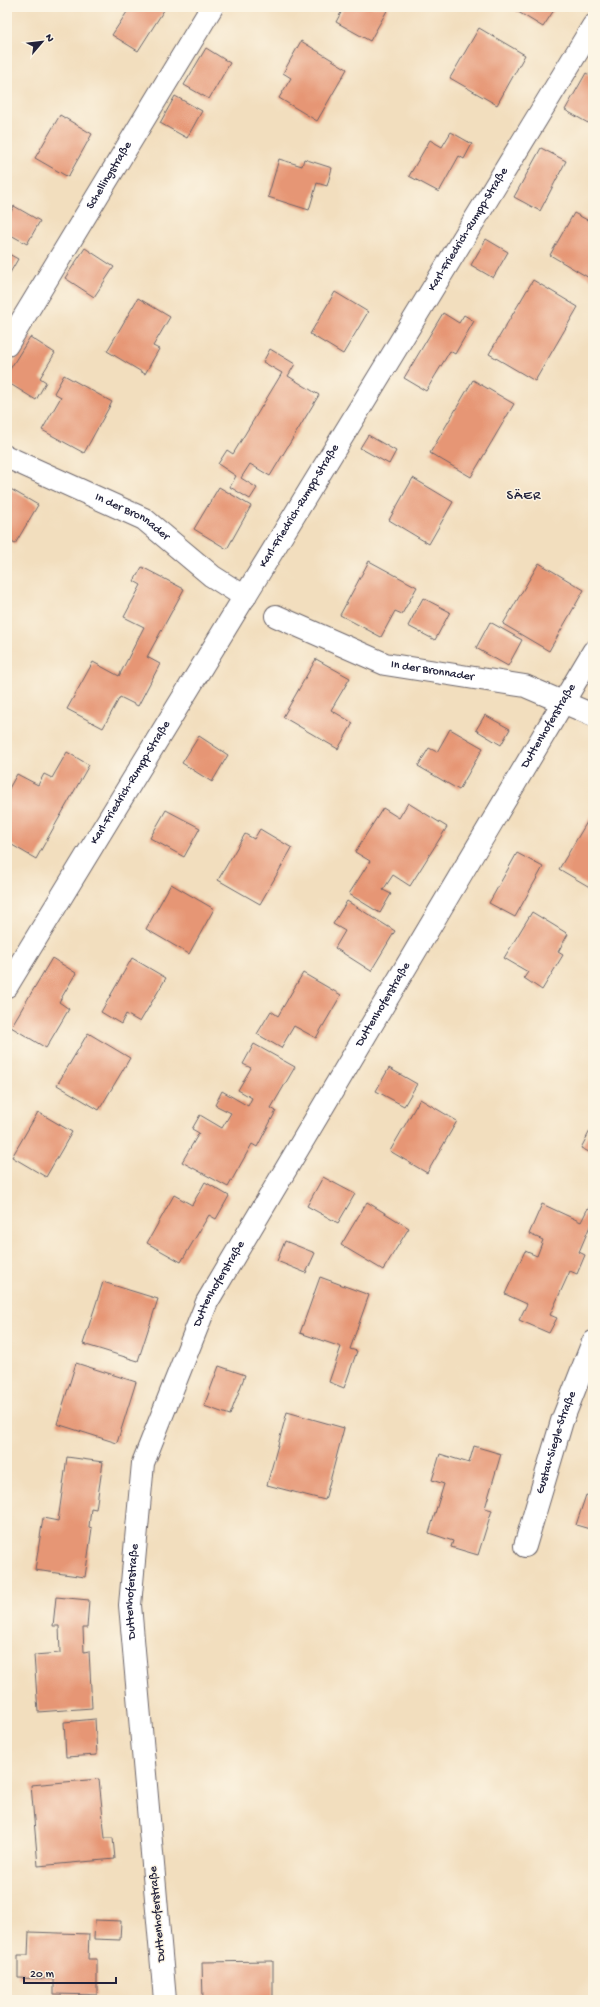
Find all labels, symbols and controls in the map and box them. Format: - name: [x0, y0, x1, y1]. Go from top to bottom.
- north arrow: [22, 22, 62, 62]
- text: N: [42, 32, 56, 44]
- street label: Schellingstraße: [84, 139, 136, 212]
- street label: Karl-Friedrich-Rumpp-Straße: [426, 165, 512, 294]
- street label: Karl-Friedrich-Rumpp-Straße: [257, 441, 343, 571]
- district label: SÄER: [507, 488, 541, 505]
- street label: In der Bronnader: [93, 491, 173, 545]
- street label: In der Bronnader: [390, 658, 477, 685]
- street label: Duttenhoferstraße: [518, 681, 580, 772]
- street label: Karl-Friedrich-Rumpp-Straße: [88, 718, 174, 847]
- street label: Duttenhoferstraße: [352, 959, 414, 1050]
- street label: Duttenhoferstraße: [190, 1238, 249, 1330]
- street label: Gustav-Siegle-Straße: [534, 1389, 580, 1496]
- street label: Duttenhoferstraße: [123, 1542, 143, 1641]
- street label: Duttenhoferstraße: [147, 1865, 169, 1963]
- scale bar: [24, 1959, 116, 1985]
- text: 20 m: [30, 1968, 55, 1982]

